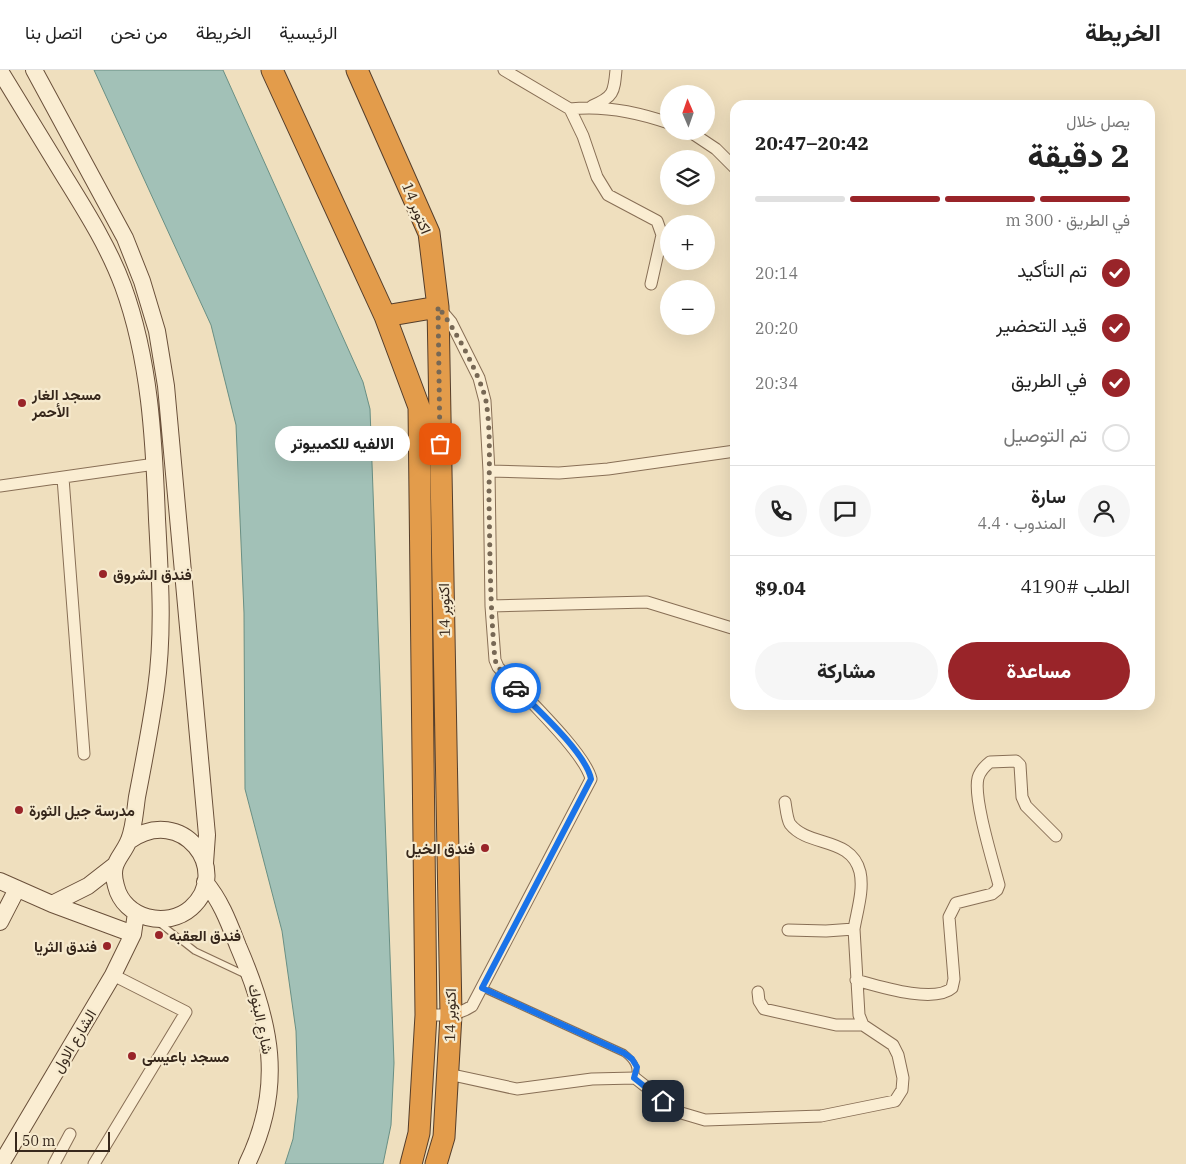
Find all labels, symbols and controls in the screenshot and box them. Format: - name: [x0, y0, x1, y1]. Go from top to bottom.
- text: الخريطة: [1085, 16, 1161, 48]
- text: اتصل بنا: [25, 21, 83, 44]
- text: من نحن: [111, 21, 168, 44]
- text: الخريطة: [196, 21, 251, 44]
- text: الرئيسية: [279, 21, 338, 44]
- north arrow: [660, 85, 715, 140]
- map controls: [660, 85, 715, 335]
- text: يصل خلال: [1066, 111, 1130, 131]
- text: 20:42–20:47: [755, 131, 869, 155]
- text: 2 دقيقة: [1028, 134, 1130, 176]
- button: layers: [660, 150, 715, 205]
- street label: 14 اكتوبر: [398, 179, 436, 237]
- text: في الطريق · 300 m: [1006, 210, 1130, 230]
- button: +: [660, 215, 715, 270]
- text: تم التأكيد: [1017, 258, 1087, 282]
- icon: check: [1102, 259, 1130, 287]
- text: 20:14: [755, 263, 798, 283]
- button: −: [660, 280, 715, 335]
- text: قيد التحضير: [996, 313, 1087, 337]
- icon: check: [1102, 314, 1130, 342]
- text: 20:20: [755, 318, 798, 338]
- text: في الطريق: [1011, 368, 1087, 392]
- icon: check: [1102, 369, 1130, 397]
- text: 20:34: [755, 373, 798, 393]
- place label: مسجد الغار الأحمر: [31, 385, 101, 421]
- marker: مسجد الغار الأحمر: [16, 397, 28, 409]
- pin: [419, 423, 461, 465]
- text: تم التوصيل: [1003, 423, 1087, 447]
- callout: الالفيه للكمبيوتر: [275, 426, 410, 462]
- icon: bag: [426, 430, 454, 458]
- text: الالفيه للكمبيوتر: [291, 433, 394, 453]
- text: سارة: [1031, 484, 1066, 508]
- button: phone: [755, 485, 807, 537]
- button: chat: [819, 485, 871, 537]
- button: person: [1078, 485, 1130, 537]
- text: المندوب · 4.4: [977, 513, 1066, 533]
- place label: فندق الشروق: [113, 565, 192, 584]
- marker: فندق الشروق: [97, 568, 109, 580]
- text: الطلب #4190: [1020, 574, 1130, 598]
- text: $9.04: [755, 576, 806, 600]
- street label: 14 اكتوبر: [434, 583, 454, 637]
- button: مشاركة: [755, 642, 938, 700]
- button: مساعدة: [948, 642, 1130, 700]
- courier: [491, 663, 541, 713]
- icon: car: [502, 674, 530, 702]
- place label: مدرسة جيل الثورة: [29, 801, 135, 820]
- marker: مدرسة جيل الثورة: [13, 804, 25, 816]
- place label: فندق الخيل: [406, 839, 475, 858]
- marker: فندق الخيل: [479, 842, 491, 854]
- place label: فندق العقبه: [169, 926, 241, 945]
- marker: فندق العقبه: [153, 929, 165, 941]
- place label: فندق الثريا: [34, 937, 97, 956]
- marker: فندق الثريا: [101, 940, 113, 952]
- street label: شارع البنوك: [242, 982, 278, 1057]
- street label: 14 اكتوبر: [440, 988, 460, 1042]
- street label: الشارع الاول: [48, 1006, 102, 1077]
- place label: مسجد باعيسى: [142, 1047, 229, 1066]
- marker: مسجد باعيسى: [126, 1050, 138, 1062]
- pin: [642, 1080, 684, 1122]
- icon: home: [649, 1087, 677, 1115]
- scale bar: [15, 1129, 110, 1152]
- text: 50 m: [22, 1132, 55, 1150]

